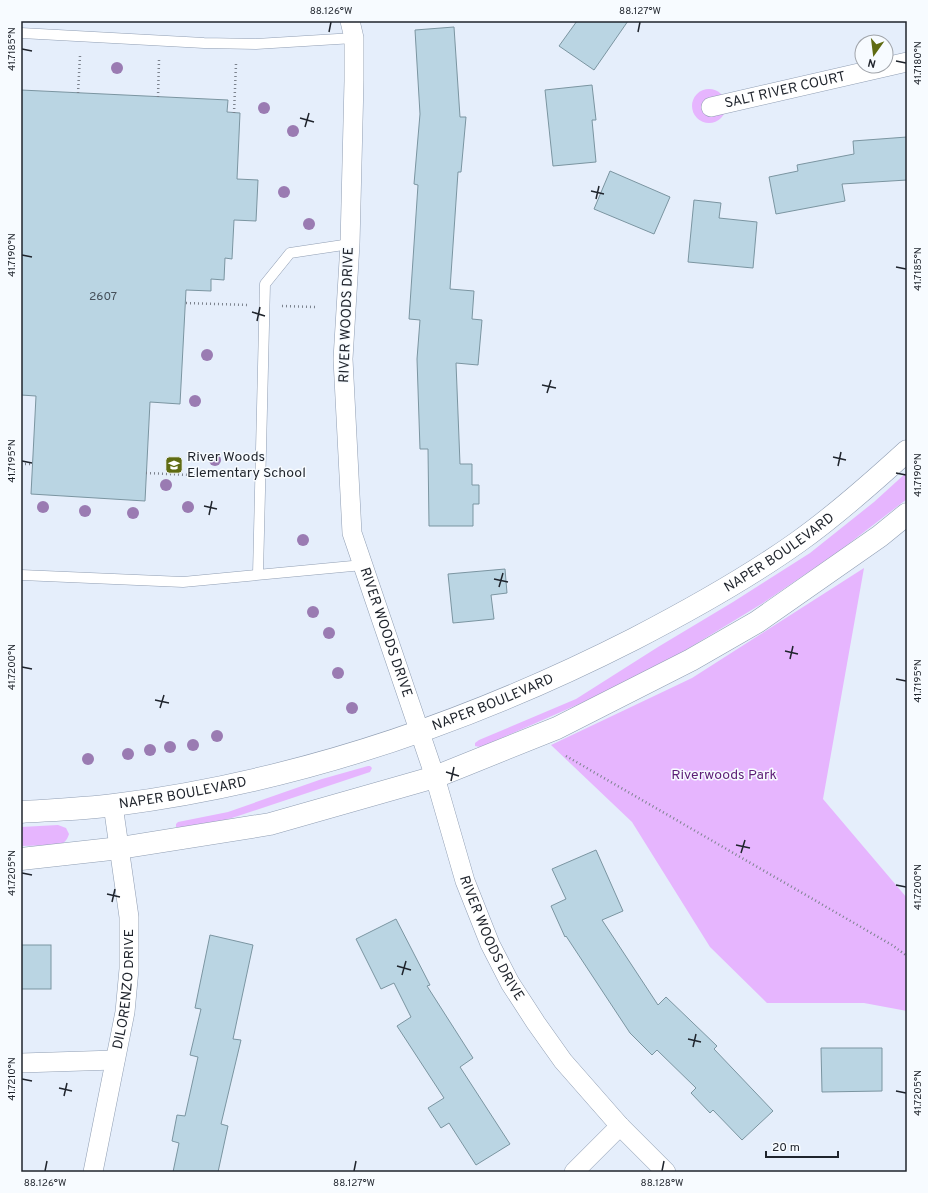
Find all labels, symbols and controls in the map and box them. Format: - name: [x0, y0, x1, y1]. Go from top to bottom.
- text: 88.126°W: [310, 5, 352, 18]
- text: 88.127°W: [619, 5, 661, 18]
- text: 41.7185°N: [6, 27, 19, 71]
- north arrow: [854, 34, 894, 74]
- text: 41.7180°N: [912, 41, 925, 85]
- text: N: [866, 55, 877, 70]
- street label: SALT RIVER COURT: [723, 68, 847, 112]
- text: 41.7190°N: [6, 233, 19, 277]
- street label: RIVER WOODS DRIVE: [336, 247, 358, 383]
- text: 41.7185°N: [912, 247, 925, 291]
- house number: 2607: [89, 289, 117, 305]
- text: 41.7195°N: [6, 439, 19, 483]
- place label: River Woods Elementary School: [187, 449, 306, 482]
- text: 41.7190°N: [912, 453, 925, 497]
- school or university icon: River Woods Elementary School: [164, 455, 184, 475]
- street label: NAPER BOULEVARD: [721, 509, 838, 596]
- street label: RIVER WOODS DRIVE: [356, 565, 416, 700]
- text: 41.7200°N: [6, 644, 19, 690]
- text: 41.7195°N: [912, 659, 925, 703]
- street label: NAPER BOULEVARD: [430, 670, 556, 735]
- park label: Riverwoods Park: [671, 767, 777, 784]
- street label: NAPER BOULEVARD: [118, 773, 248, 813]
- text: 41.7205°N: [6, 850, 19, 896]
- text: 41.7200°N: [912, 864, 925, 910]
- street label: RIVER WOODS DRIVE: [455, 874, 528, 1004]
- street label: DILORENZO DRIVE: [109, 929, 138, 1051]
- text: 41.7210°N: [6, 1057, 19, 1101]
- text: 41.7205°N: [912, 1070, 925, 1116]
- scale bar: [766, 1133, 838, 1159]
- text: 20 m: [772, 1140, 800, 1156]
- text: 88.126°W: [24, 1177, 66, 1190]
- text: 88.127°W: [333, 1177, 375, 1190]
- text: 88.128°W: [641, 1177, 683, 1190]

